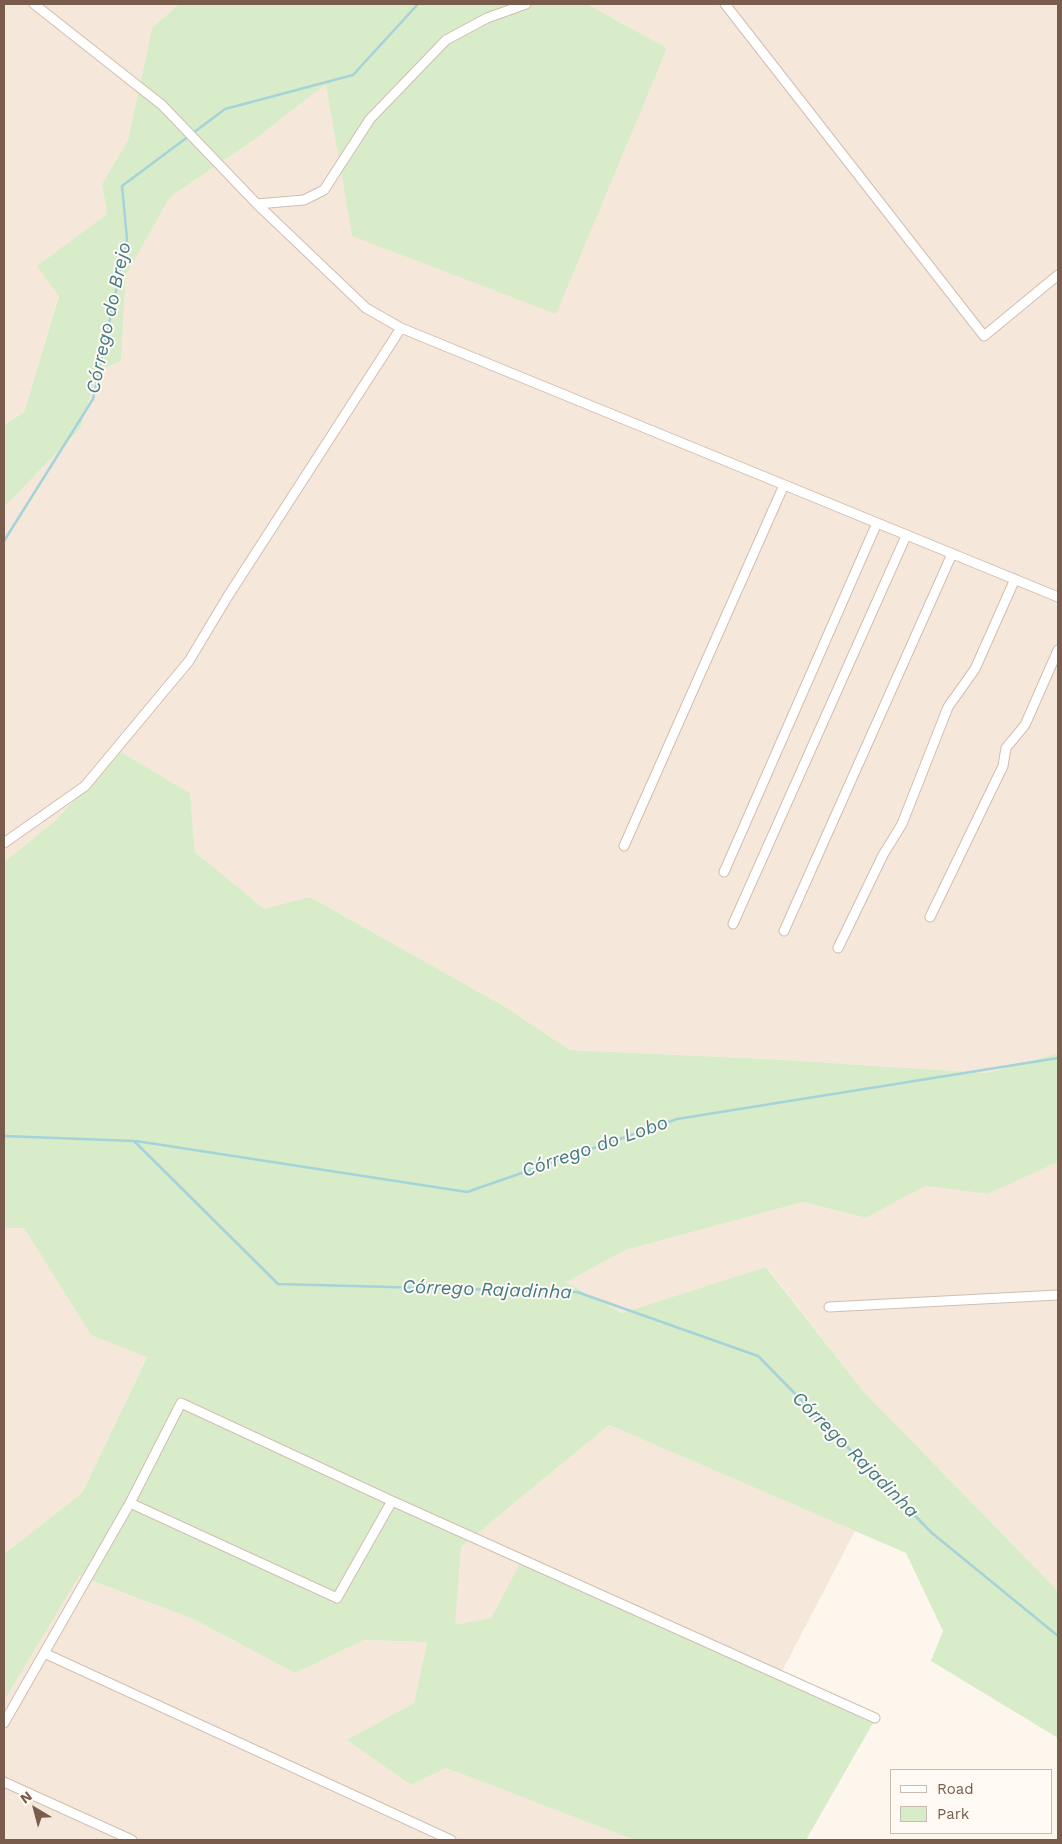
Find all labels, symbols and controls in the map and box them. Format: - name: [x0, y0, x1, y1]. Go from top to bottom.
- water label: Córrego do Brejo: [82, 240, 136, 396]
- water label: Córrego do Lobo: [519, 1111, 671, 1183]
- water label: Córrego Rajadinha: [402, 1276, 572, 1304]
- water label: Córrego Rajadinha: [787, 1387, 923, 1523]
- legend: [890, 1769, 1052, 1834]
- text: Road: [937, 1780, 974, 1798]
- north arrow: [10, 1784, 60, 1834]
- text: N: [17, 1788, 35, 1807]
- text: Park: [937, 1805, 969, 1823]

